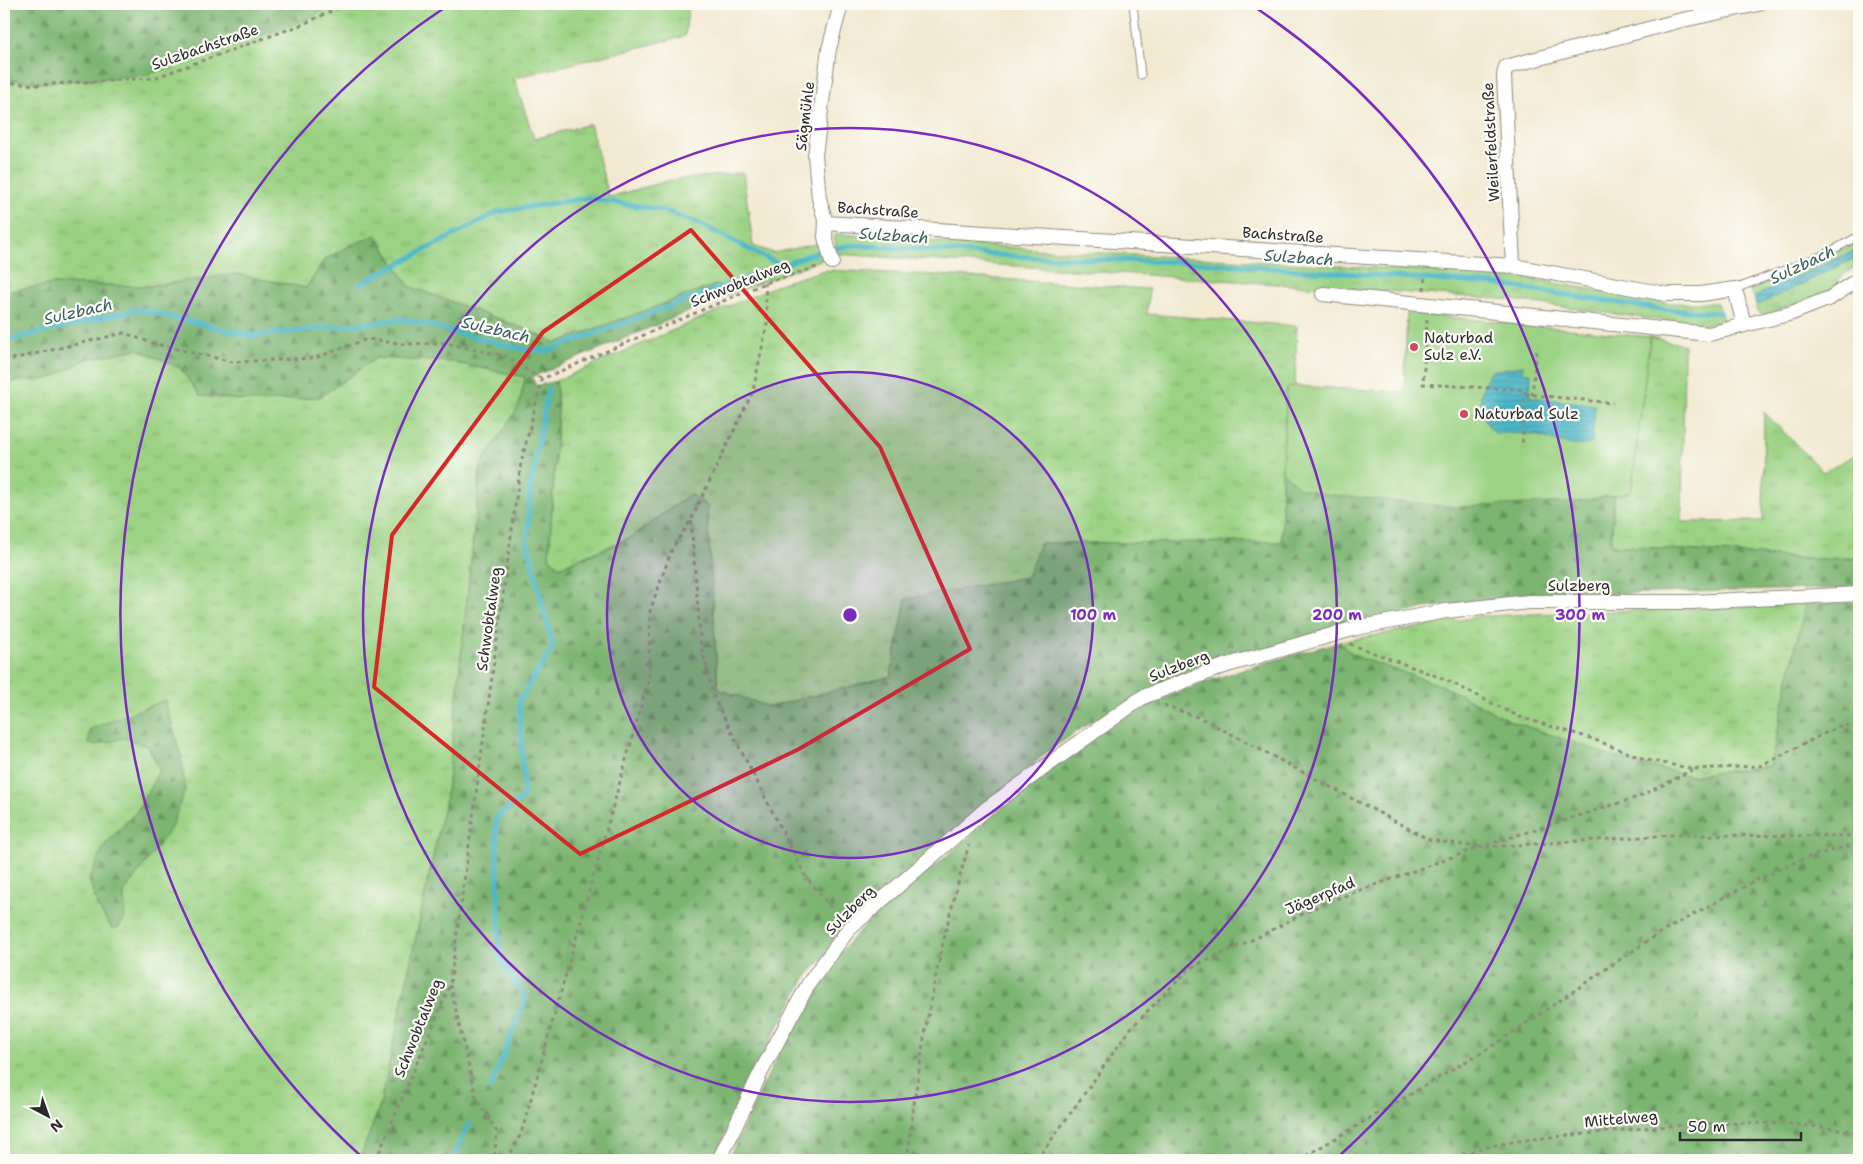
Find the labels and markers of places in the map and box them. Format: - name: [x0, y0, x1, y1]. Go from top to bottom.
- place label: Naturbad Sulz e.V.: [1424, 328, 1494, 365]
- marker: Naturbad Sulz e.V.: [1408, 341, 1420, 353]
- place label: Naturbad Sulz: [1474, 404, 1579, 424]
- marker: Naturbad Sulz: [1458, 408, 1470, 420]
- centre of rings: [841, 606, 859, 624]

